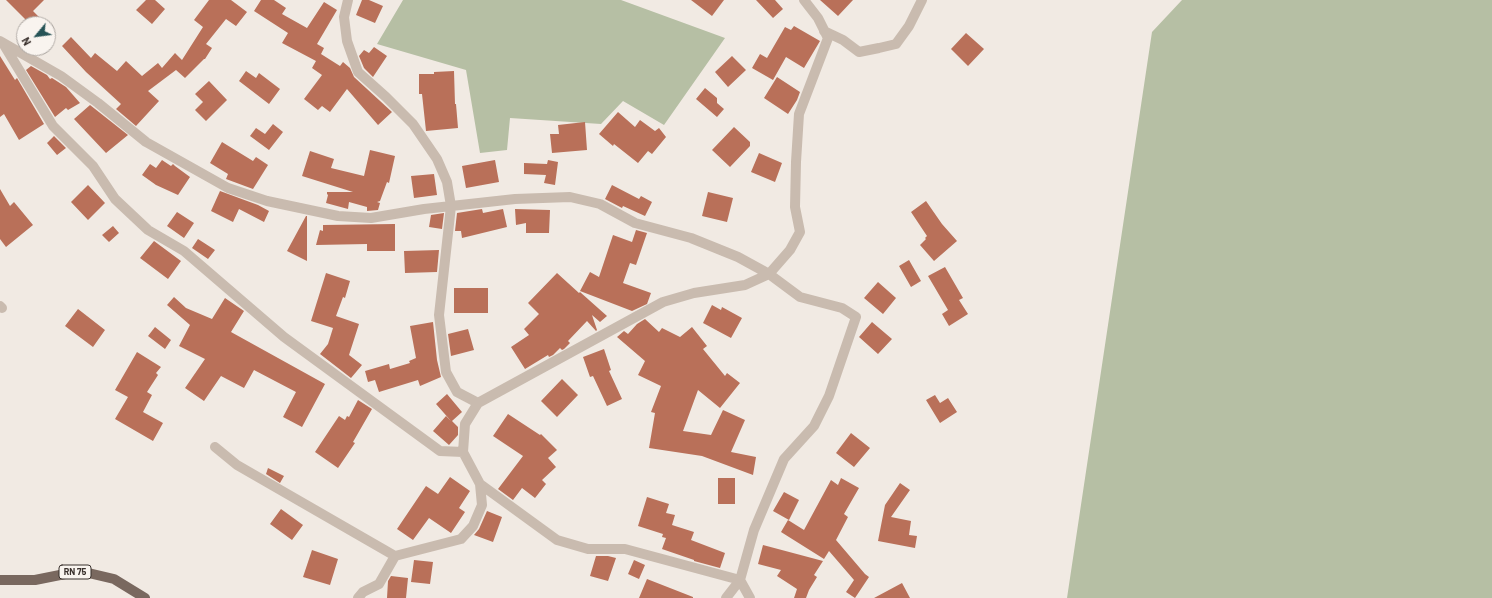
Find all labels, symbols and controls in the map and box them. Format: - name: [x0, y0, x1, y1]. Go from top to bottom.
- north arrow: [16, 16, 56, 56]
- text: N: [18, 35, 33, 48]
- road number: RN 75: [59, 565, 91, 579]

